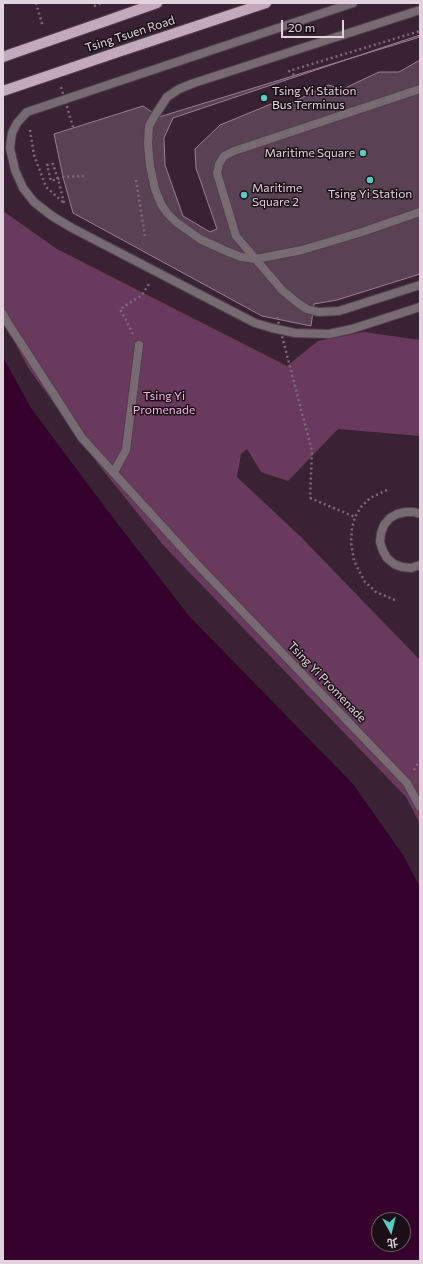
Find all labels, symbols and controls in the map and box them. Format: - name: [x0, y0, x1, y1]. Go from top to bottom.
- scale bar: [283, 12, 346, 38]
- street label: Tsing Tsuen Road: [83, 13, 177, 55]
- text: 20 m: [288, 20, 315, 34]
- place label: Tsing Yi Station Bus Terminus: [272, 84, 356, 112]
- marker: Tsing Yi Station Bus Terminus: [259, 93, 269, 103]
- place label: Maritime Square: [264, 146, 355, 160]
- marker: Maritime Square: [358, 148, 368, 158]
- marker: Tsing Yi Station: [365, 175, 375, 185]
- place label: Maritime Square 2: [252, 181, 302, 209]
- place label: Tsing Yi Station: [328, 187, 412, 201]
- marker: Maritime Square 2: [239, 190, 249, 200]
- park label: Tsing Yi Promenade: [133, 389, 195, 417]
- street label: Tsing Yi Promenade: [285, 639, 369, 725]
- north arrow: [371, 1212, 411, 1252]
- text: 北: [386, 1236, 399, 1251]

